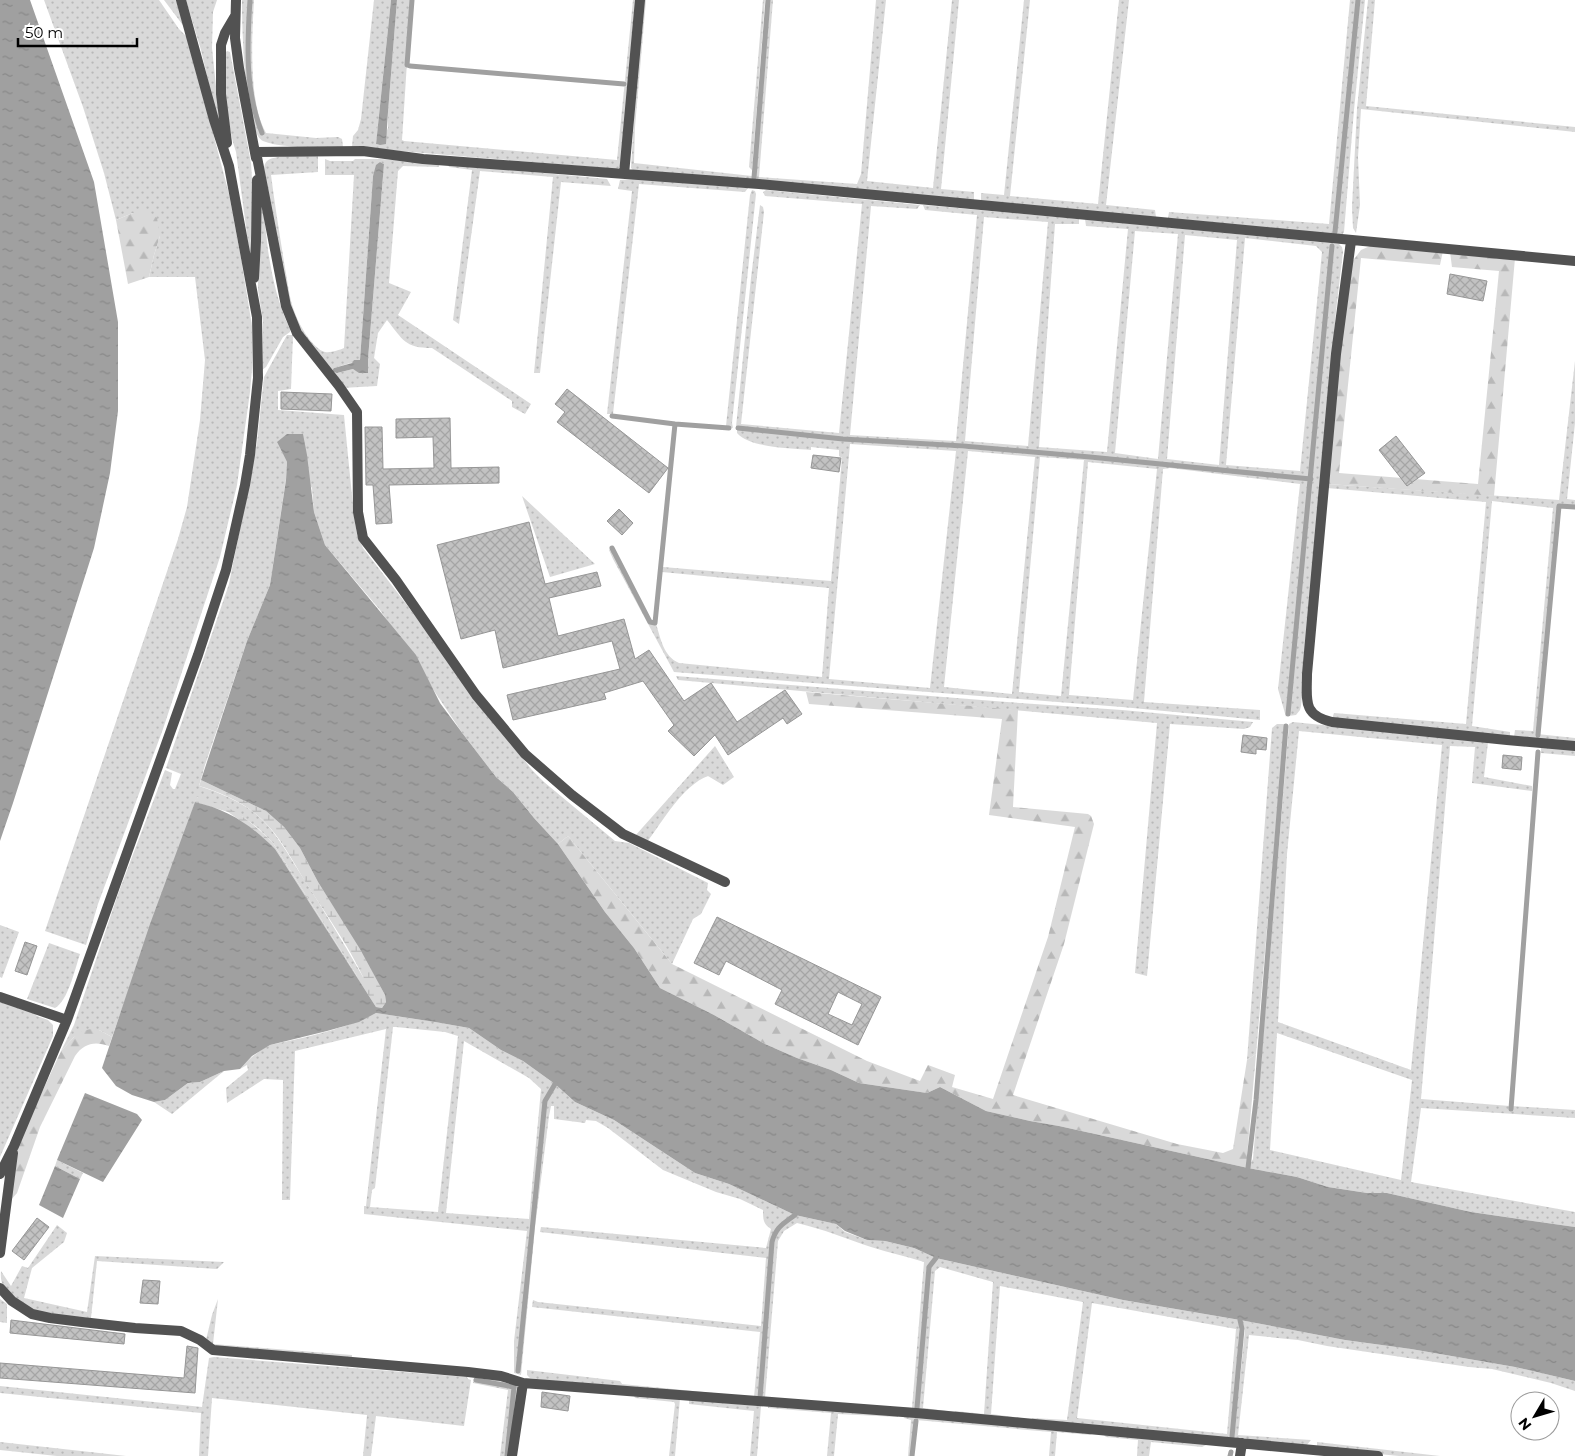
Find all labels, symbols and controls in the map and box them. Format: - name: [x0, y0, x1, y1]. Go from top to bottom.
- scale bar: [18, 15, 136, 47]
- text: 50 m: [25, 23, 63, 42]
- north arrow: [1510, 1391, 1560, 1441]
- text: N: [1514, 1414, 1535, 1434]

